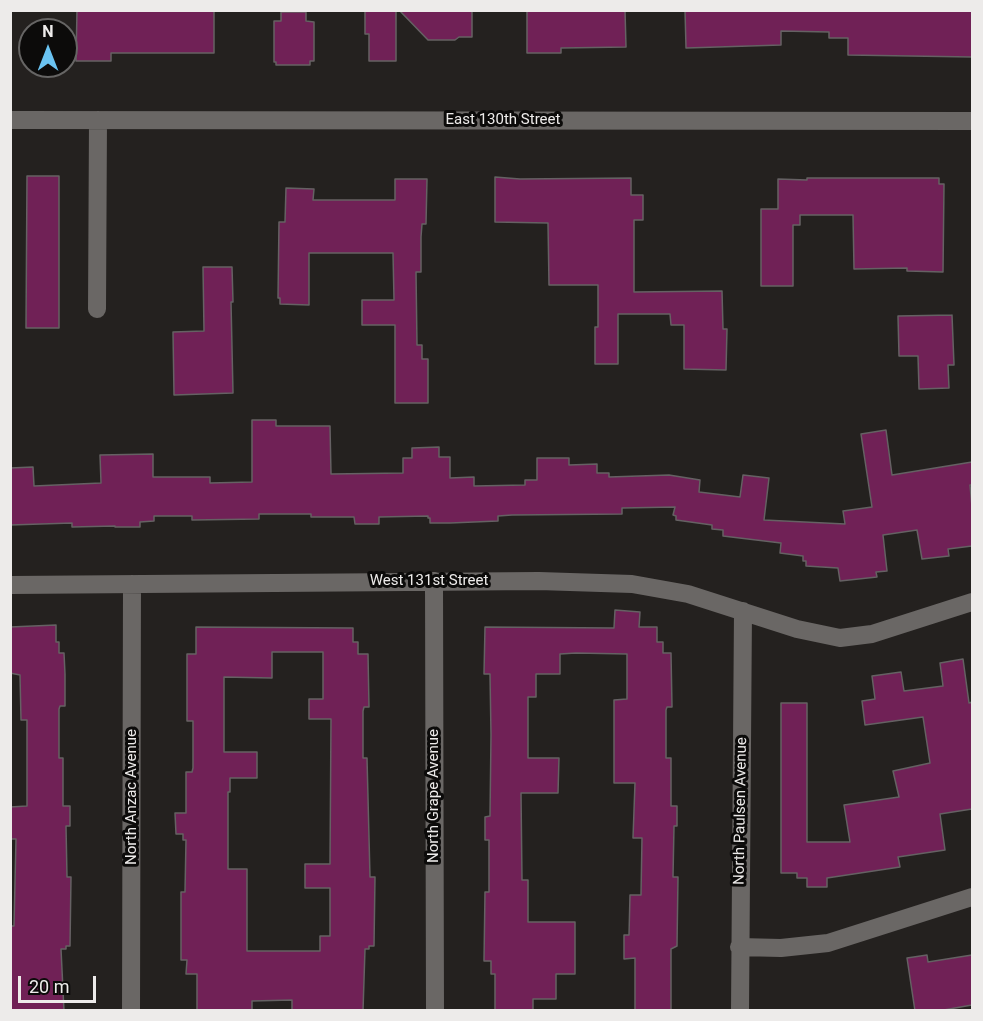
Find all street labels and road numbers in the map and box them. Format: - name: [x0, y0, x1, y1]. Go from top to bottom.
- street label: East 130th Street: [446, 111, 560, 129]
- street label: West 131st Street: [370, 572, 488, 590]
- street label: North Anzac Avenue: [123, 729, 141, 865]
- street label: North Grape Avenue: [425, 729, 443, 863]
- street label: North Paulsen Avenue: [731, 737, 751, 885]

